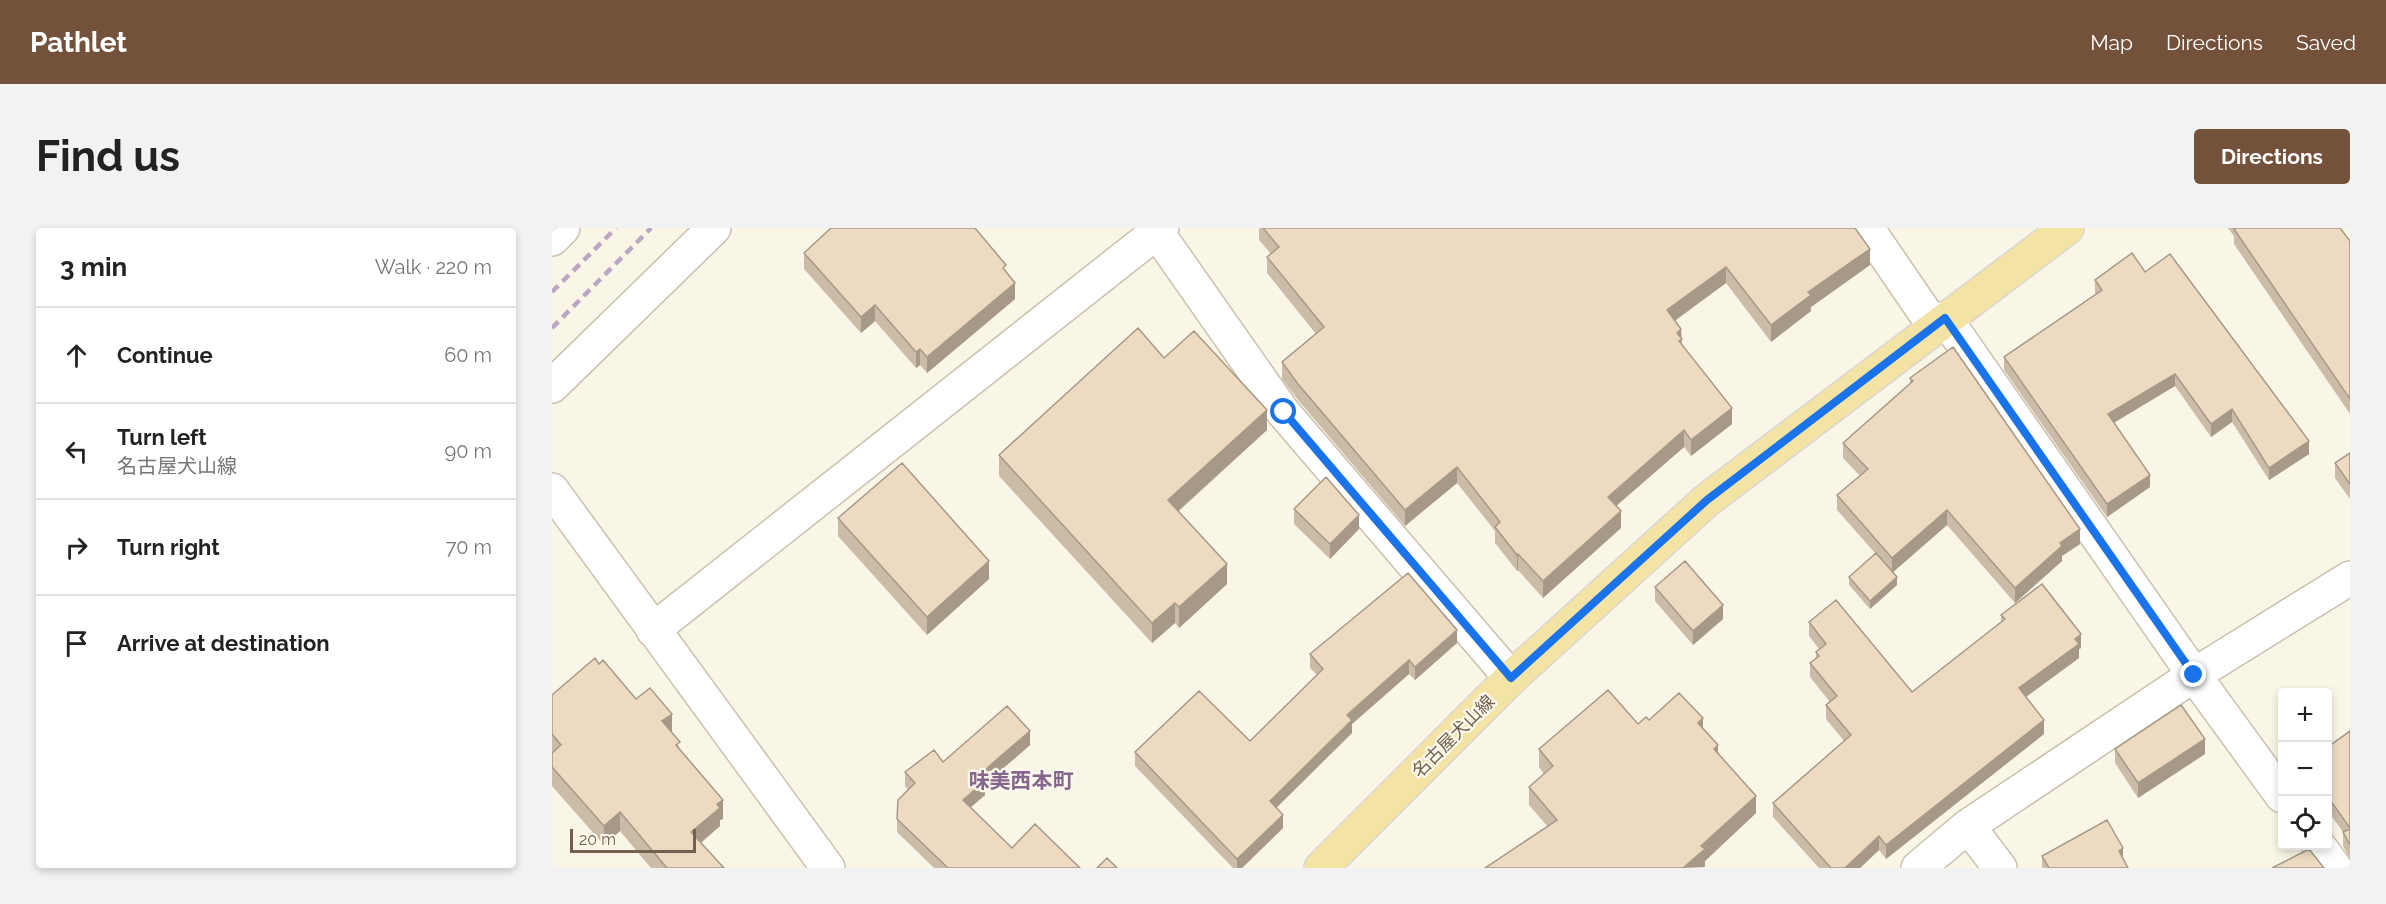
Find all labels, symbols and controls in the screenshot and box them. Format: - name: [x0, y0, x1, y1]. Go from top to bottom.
- text: Pathlet: [30, 26, 127, 59]
- text: Map: [2090, 30, 2133, 55]
- text: Directions: [2166, 30, 2263, 55]
- text: Saved: [2296, 30, 2356, 55]
- button: Directions: [2194, 129, 2350, 184]
- text: Find us: [36, 132, 180, 181]
- text: 3 min: [60, 252, 127, 282]
- text: Walk · 220 m: [375, 255, 492, 279]
- icon: ahead: [60, 339, 93, 372]
- text: Continue: [117, 342, 213, 368]
- text: 60 m: [444, 343, 492, 367]
- route start: [1270, 398, 1296, 424]
- text: Turn left: [117, 424, 207, 450]
- icon: left: [60, 435, 93, 468]
- text: 90 m: [445, 439, 492, 463]
- text: 名古屋犬山線: [117, 454, 237, 478]
- icon: right: [60, 531, 93, 564]
- text: Turn right: [117, 534, 220, 560]
- text: 70 m: [446, 535, 492, 559]
- icon: arrive: [60, 627, 93, 660]
- text: Arrive at destination: [117, 630, 330, 656]
- route end: [2180, 661, 2206, 687]
- map controls: [2278, 688, 2332, 850]
- button: +: [2278, 688, 2332, 742]
- street label: 名古屋犬山線: [1407, 690, 1499, 782]
- button: −: [2278, 742, 2332, 796]
- district label: 味美西本町: [969, 768, 1074, 793]
- button: locate: [2278, 796, 2332, 850]
- scale bar: [570, 826, 696, 854]
- text: 20 m: [579, 830, 616, 849]

